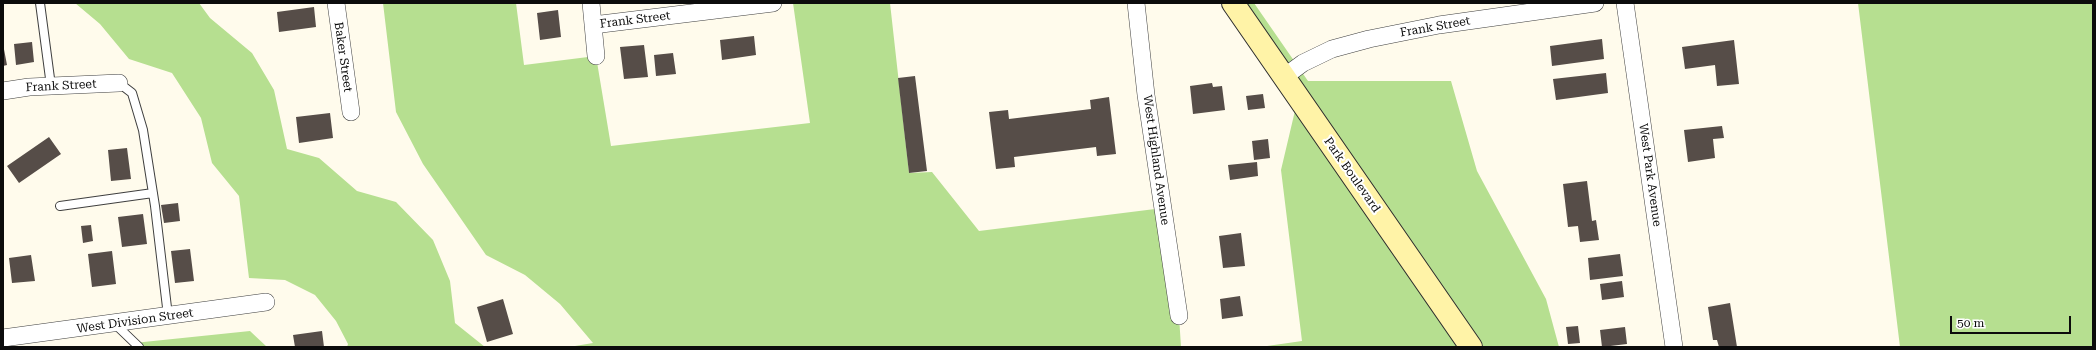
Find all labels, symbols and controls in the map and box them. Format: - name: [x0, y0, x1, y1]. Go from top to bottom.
- street label: Frank Street: [599, 9, 671, 31]
- street label: Frank Street: [1399, 14, 1471, 40]
- street label: Baker Street: [331, 21, 355, 93]
- street label: Frank Street: [25, 77, 97, 95]
- street label: West Highland Avenue: [1140, 94, 1172, 226]
- street label: West Park Avenue: [1636, 123, 1664, 227]
- street label: Park Boulevard: [1321, 135, 1383, 215]
- street label: West Division Street: [76, 306, 194, 336]
- scale bar: [1952, 308, 2073, 334]
- text: 50 m: [1957, 316, 1984, 330]

